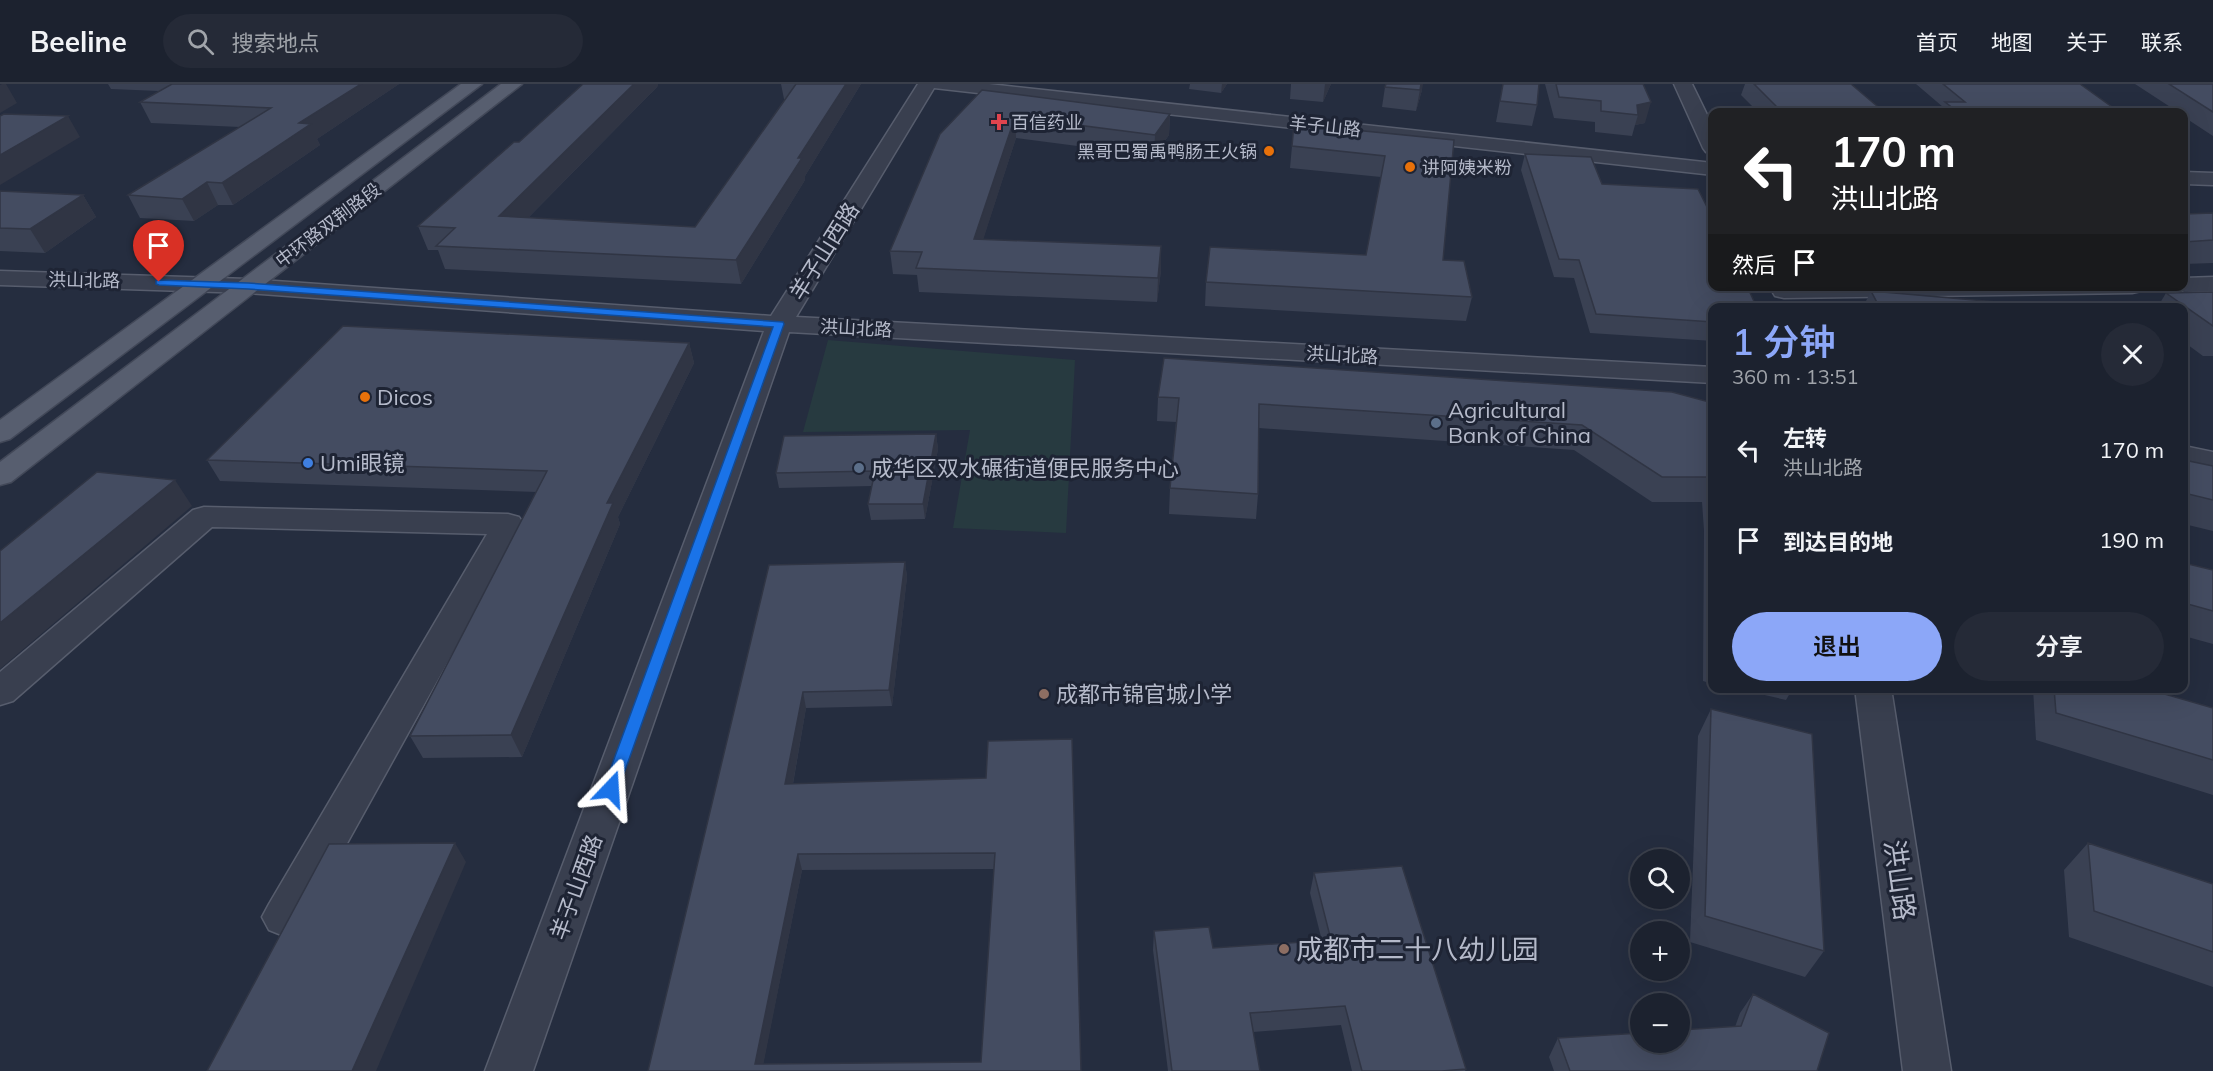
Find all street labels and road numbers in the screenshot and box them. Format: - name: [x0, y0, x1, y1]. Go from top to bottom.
- street label: 羊子山路: [1288, 111, 1362, 141]
- street label: 中环路双荆路段: [271, 178, 385, 272]
- street label: 羊子山西路: [783, 197, 865, 305]
- street label: 洪山北路: [48, 268, 120, 292]
- street label: 洪山北路: [819, 315, 893, 341]
- street label: 洪山北路: [1305, 342, 1379, 368]
- street label: 羊子山西路: [544, 831, 608, 943]
- street label: 洪山路: [1878, 838, 1922, 922]

